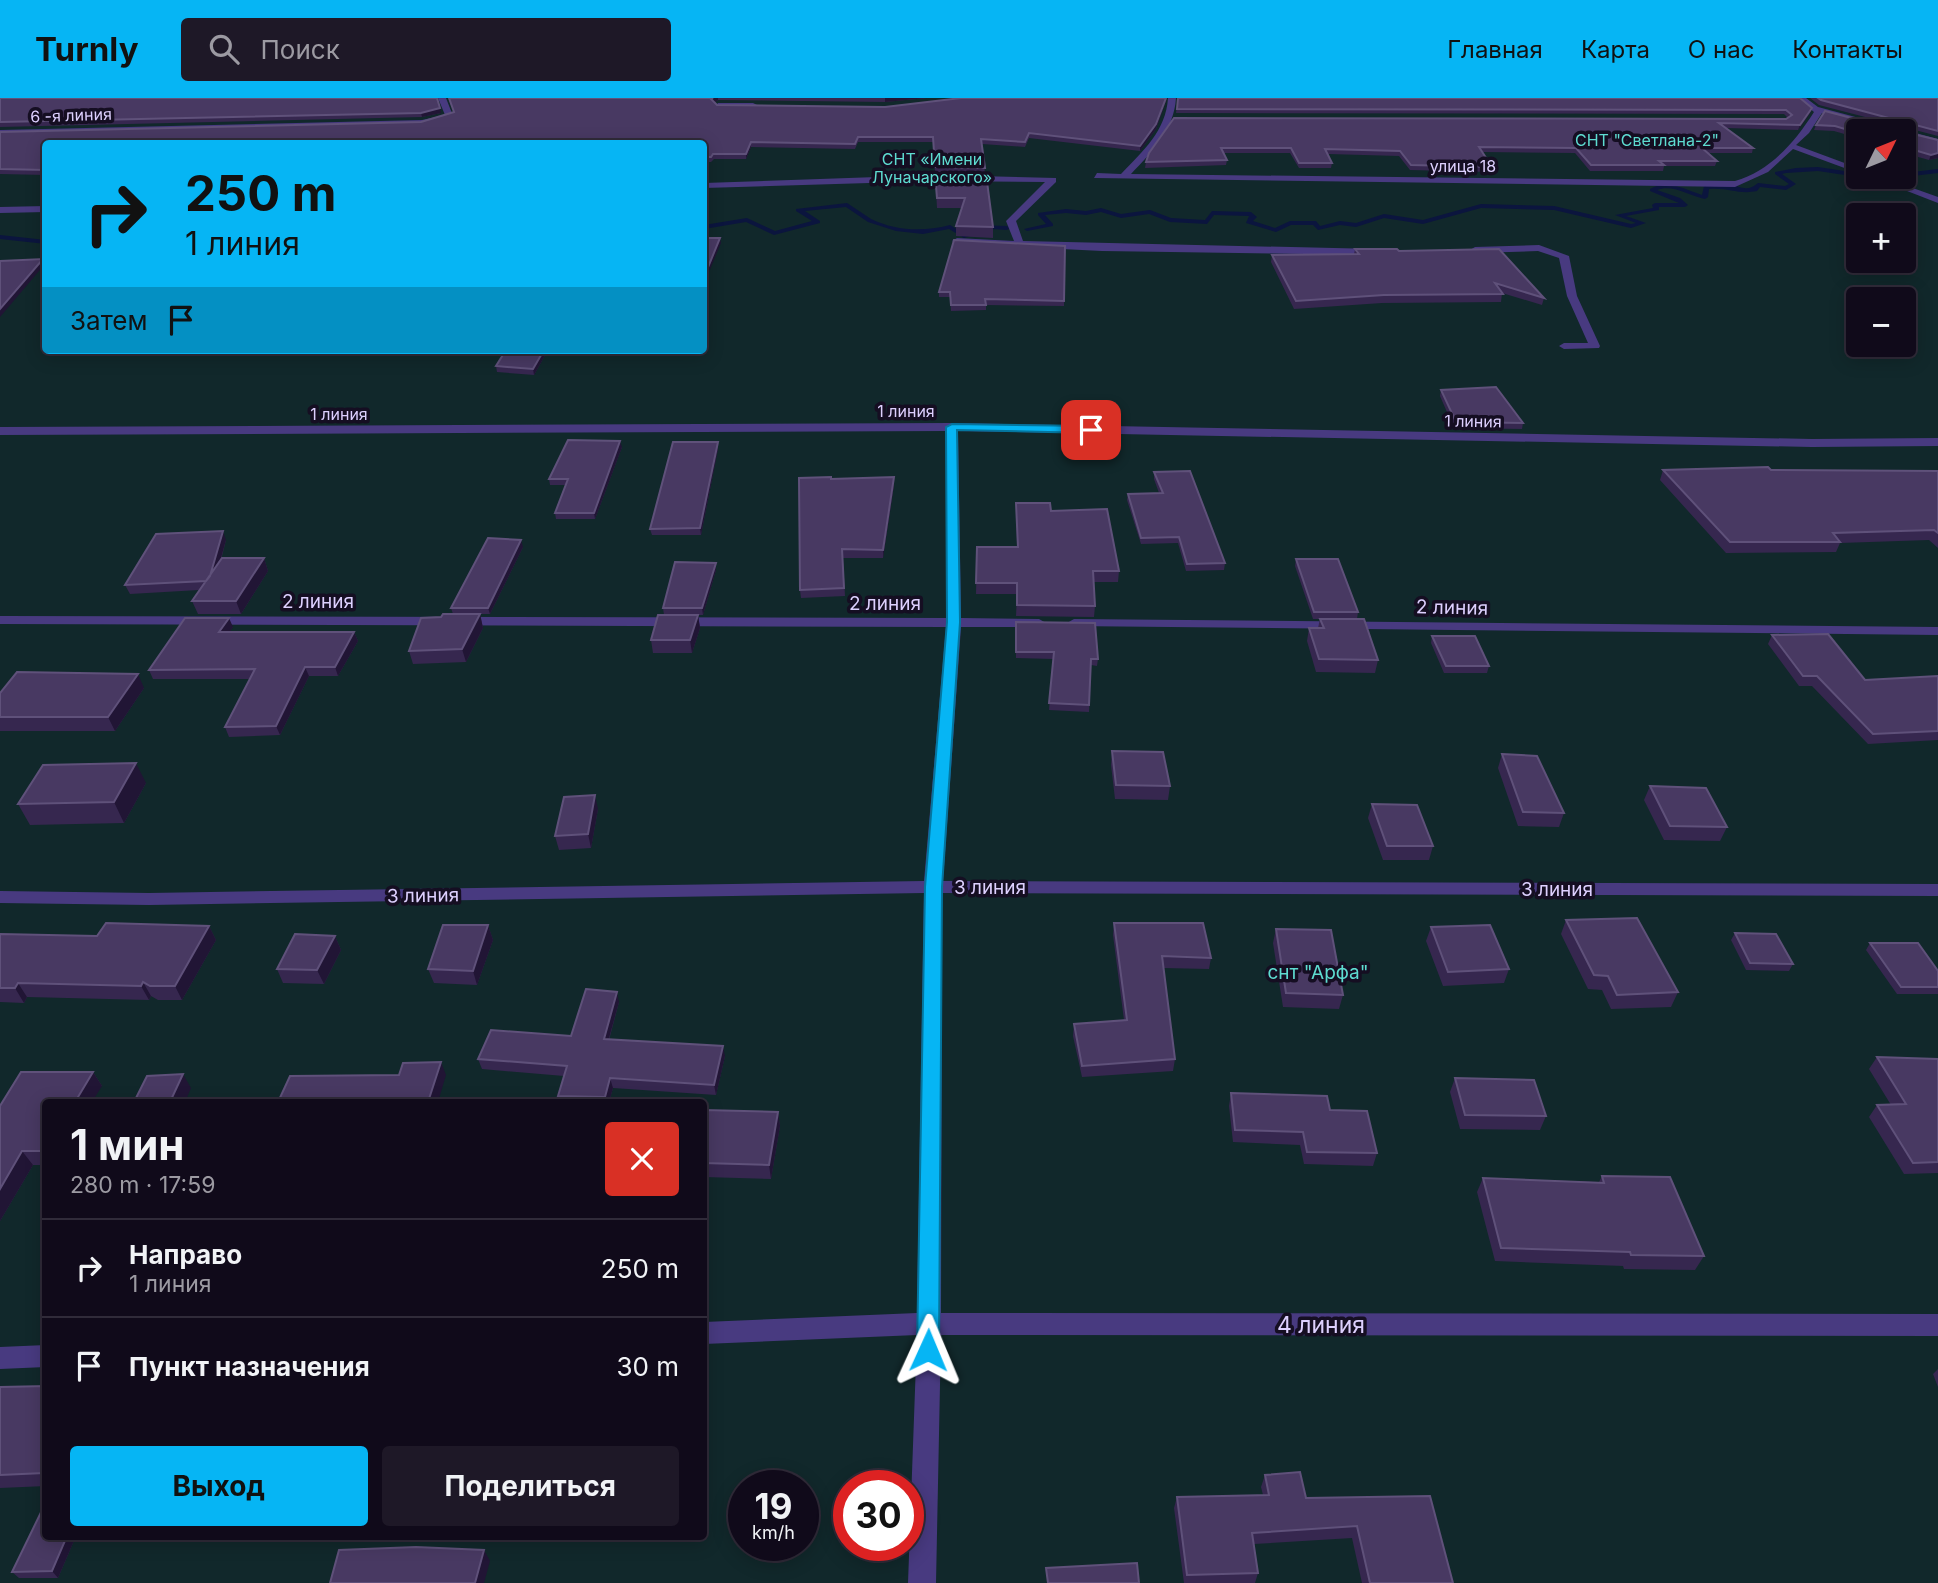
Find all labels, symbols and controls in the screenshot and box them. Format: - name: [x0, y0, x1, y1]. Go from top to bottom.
- search box: [181, 18, 671, 81]
- text: Turnly: [35, 29, 139, 69]
- icon: search: [205, 30, 243, 68]
- text: Поиск: [261, 34, 340, 65]
- text: Главная: [1447, 35, 1543, 64]
- text: Карта: [1581, 35, 1650, 64]
- text: О нас: [1688, 35, 1754, 64]
- text: Контакты: [1792, 35, 1903, 64]
- street label: 6 -я линия: [30, 104, 112, 126]
- north arrow: [1846, 119, 1916, 189]
- map controls: [1846, 119, 1916, 357]
- park label: СНТ "Светлана-2": [1575, 130, 1719, 150]
- park label: СНТ «Имени Луначарского»: [872, 149, 992, 187]
- street label: улица 18: [1430, 156, 1496, 176]
- text: 250 m: [185, 164, 337, 223]
- icon: right: [70, 168, 161, 259]
- button: +: [1846, 203, 1916, 273]
- text: 1 линия: [185, 224, 300, 263]
- button: −: [1846, 287, 1916, 357]
- icon: arrive: [162, 301, 200, 339]
- text: Затем: [70, 305, 148, 336]
- pin: [1061, 400, 1121, 460]
- street label: 1 линия: [877, 401, 935, 421]
- street label: 1 линия: [310, 404, 368, 424]
- icon: arrive: [1072, 411, 1110, 449]
- street label: 1 линия: [1444, 411, 1502, 431]
- street label: 2 линия: [282, 590, 354, 613]
- street label: 2 линия: [849, 592, 921, 615]
- street label: 2 линия: [1416, 595, 1488, 620]
- street label: 3 линия: [954, 876, 1026, 899]
- street label: 3 линия: [1521, 878, 1593, 901]
- street label: 3 линия: [387, 883, 459, 908]
- park label: снт "Арфа": [1267, 961, 1369, 984]
- text: 1 мин: [70, 1119, 184, 1170]
- button: close: [605, 1122, 679, 1196]
- text: 280 m · 17:59: [70, 1171, 215, 1199]
- text: Направо: [129, 1239, 242, 1270]
- icon: right: [70, 1249, 108, 1287]
- text: 250 m: [601, 1253, 679, 1284]
- text: 1 линия: [129, 1270, 212, 1298]
- street label: 4 линия: [1277, 1311, 1365, 1339]
- position arrow: [891, 1313, 965, 1387]
- icon: arrive: [70, 1347, 108, 1385]
- text: Пункт назначения: [129, 1351, 370, 1382]
- text: 30 m: [616, 1351, 679, 1382]
- button: Выход: [70, 1446, 368, 1526]
- button: Поделиться: [382, 1446, 679, 1526]
- speed limit sign: 30: [833, 1470, 924, 1561]
- text: 19: [755, 1485, 792, 1527]
- text: km/h: [752, 1522, 795, 1543]

